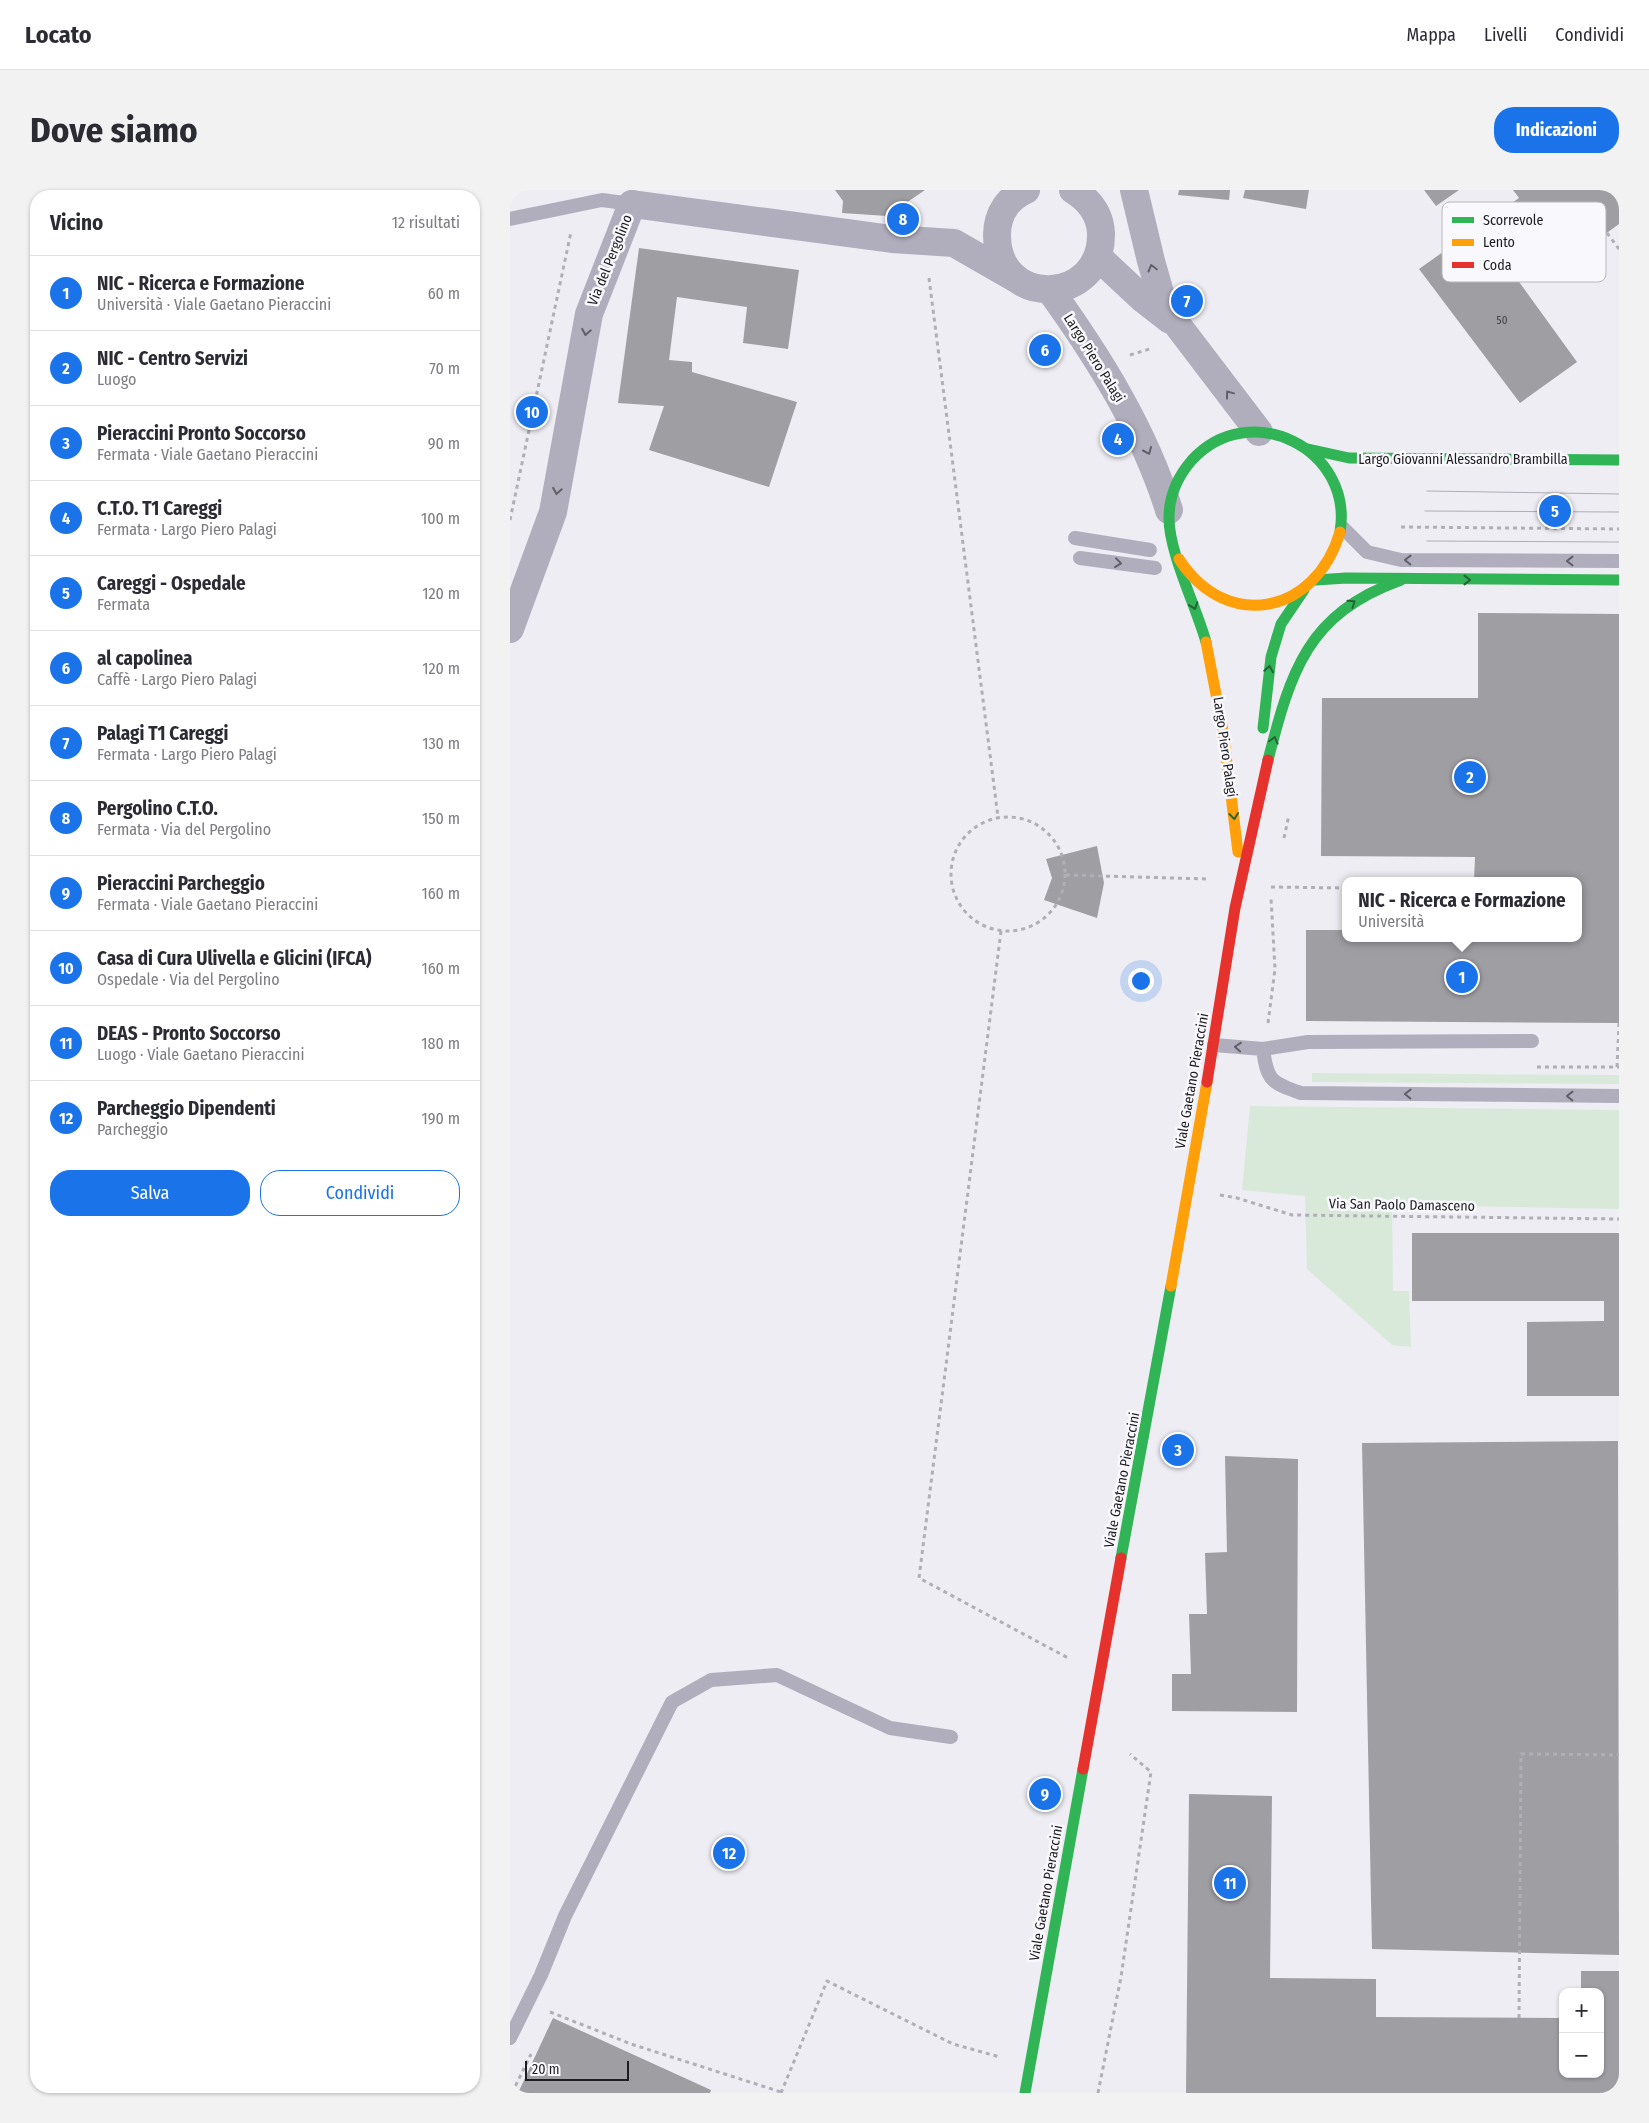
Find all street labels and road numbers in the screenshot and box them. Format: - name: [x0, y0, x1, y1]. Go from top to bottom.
- street label: Via del Pergolino: [584, 212, 636, 308]
- street label: Largo Piero Palagi: [1060, 311, 1128, 405]
- street label: Largo Giovanni Alessandro Brambilla: [1358, 451, 1568, 468]
- street label: Largo Piero Palagi: [1210, 696, 1240, 798]
- street label: Viale Gaetano Pieraccini: [1172, 1012, 1212, 1150]
- street label: Via San Paolo Damasceno: [1329, 1195, 1475, 1215]
- street label: Viale Gaetano Pieraccini: [1101, 1411, 1143, 1549]
- street label: Viale Gaetano Pieraccini: [1026, 1824, 1066, 1962]

